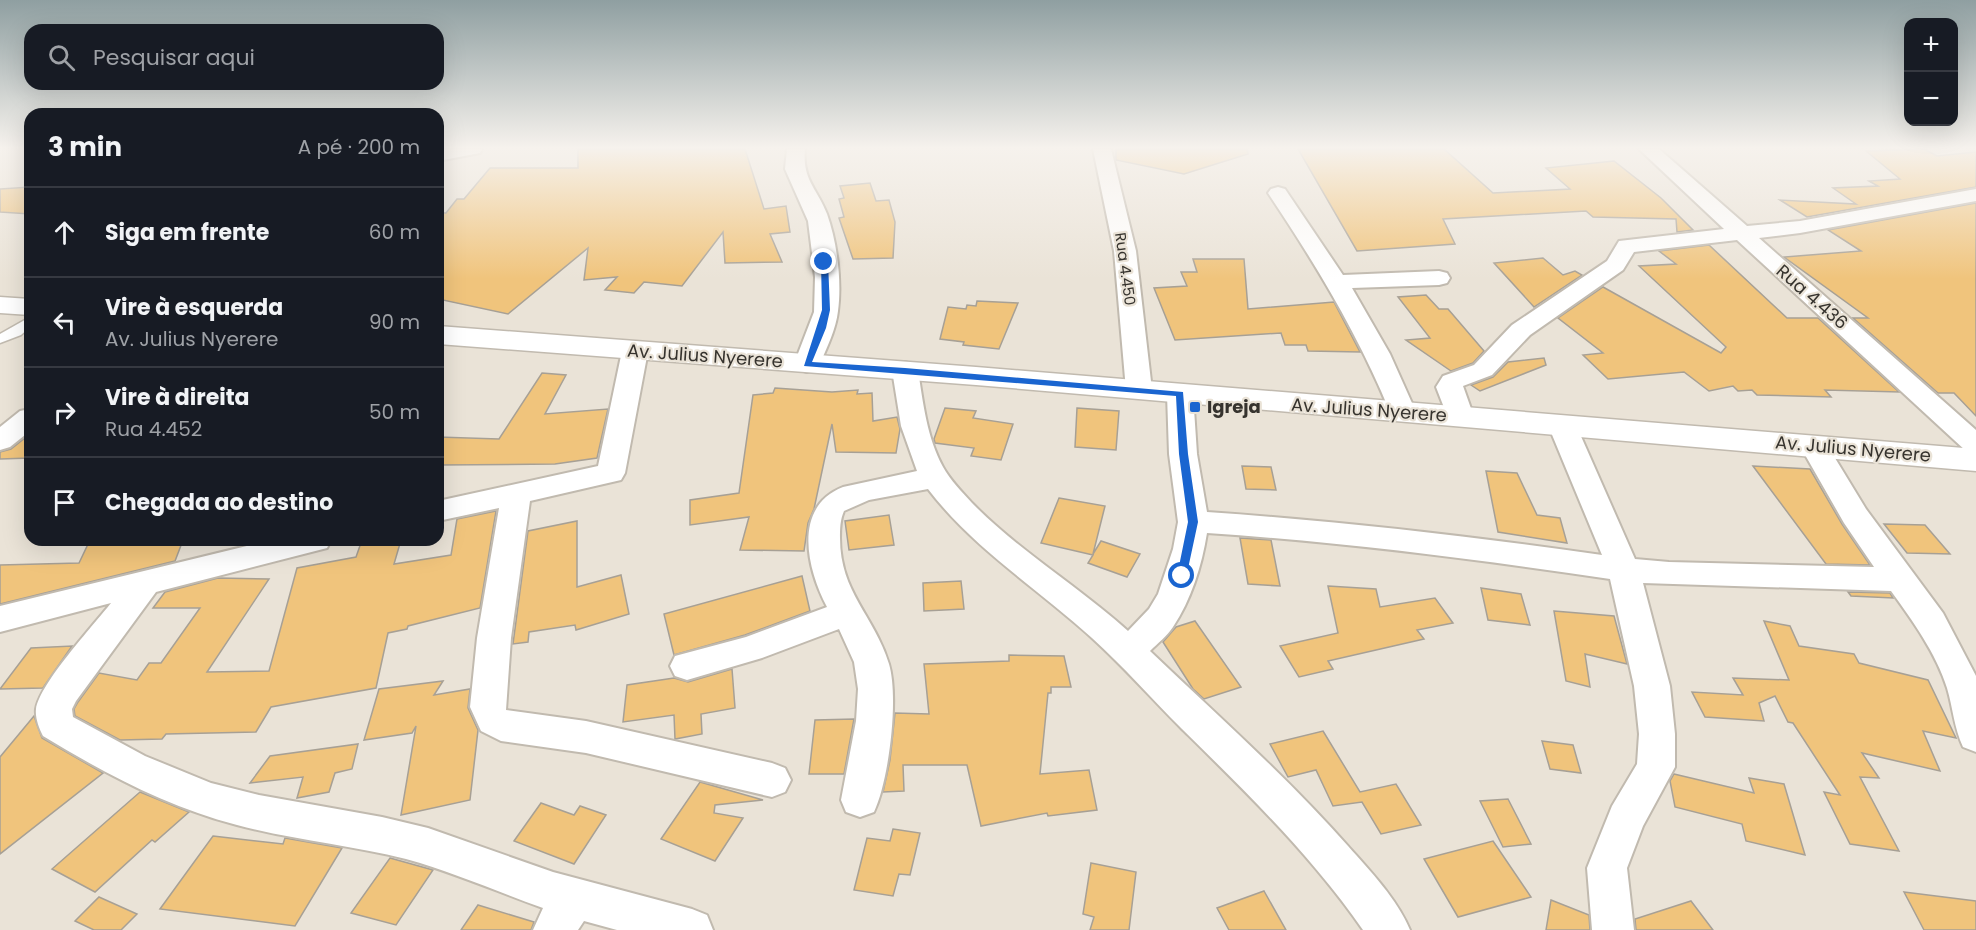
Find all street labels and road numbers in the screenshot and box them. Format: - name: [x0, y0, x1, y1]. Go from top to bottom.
- street label: Rua 4.450: [1110, 231, 1141, 307]
- street label: Rua 4.436: [1771, 258, 1854, 335]
- street label: Av. Julius Nyerere: [626, 338, 784, 373]
- street label: Av. Julius Nyerere: [1290, 392, 1448, 427]
- street label: Av. Julius Nyerere: [1774, 429, 1932, 468]

